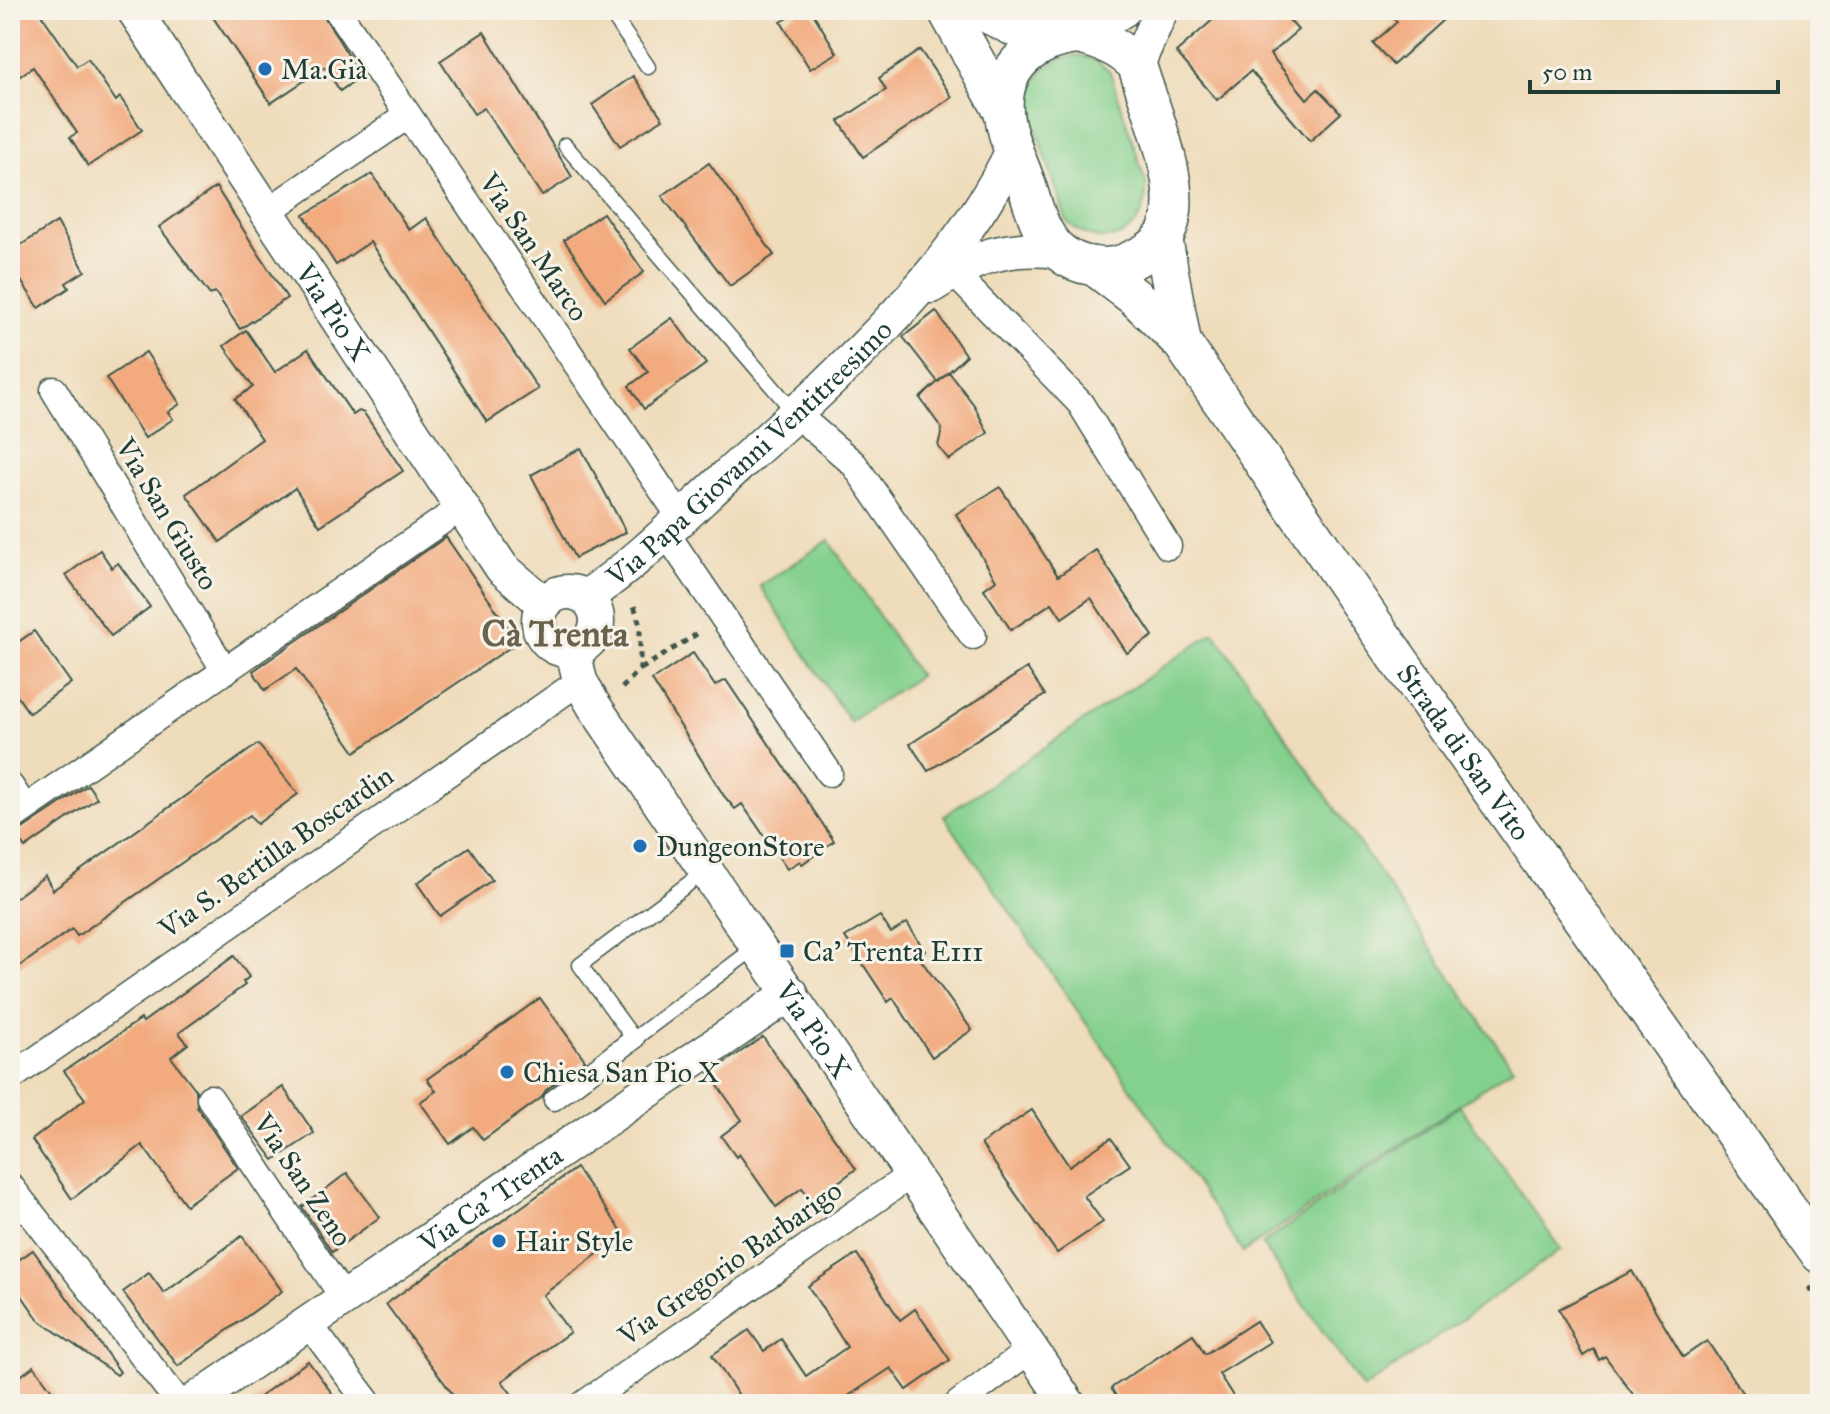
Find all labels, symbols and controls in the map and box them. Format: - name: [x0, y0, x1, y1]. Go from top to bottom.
- scale bar: [1530, 44, 1778, 94]
- place label: Ma.Già: [281, 52, 367, 87]
- text: 50 m: [1542, 57, 1592, 87]
- marker: Ma.Già: [256, 60, 274, 78]
- street label: Via San Marco: [471, 165, 596, 328]
- street label: Via Pio X: [288, 256, 379, 368]
- street label: Via Papa Giovanni Ventitreesimo: [599, 312, 899, 594]
- street label: Via San Giusto: [107, 431, 226, 597]
- district label: Cà Trenta: [482, 612, 629, 656]
- street label: Strada di San Vito: [1390, 657, 1539, 847]
- street label: Via S. Bertilla Boscardin: [151, 758, 400, 947]
- place label: DungeonStore: [656, 829, 825, 864]
- marker: DungeonStore: [631, 837, 649, 855]
- place label: Ca' Trenta E111: [803, 934, 983, 969]
- marker: Ca' Trenta E111: [778, 942, 796, 960]
- street label: Via Pio X: [768, 973, 860, 1086]
- place label: Chiesa San Pio X: [523, 1055, 720, 1090]
- marker: Chiesa San Pio X: [498, 1063, 516, 1081]
- street label: Via San Zeno: [245, 1106, 360, 1253]
- street label: Via Ca' Trenta: [411, 1137, 569, 1260]
- street label: Via Gregorio Barbarigo: [611, 1173, 849, 1354]
- place label: Hair Style: [515, 1224, 633, 1259]
- marker: Hair Style: [490, 1232, 508, 1250]

